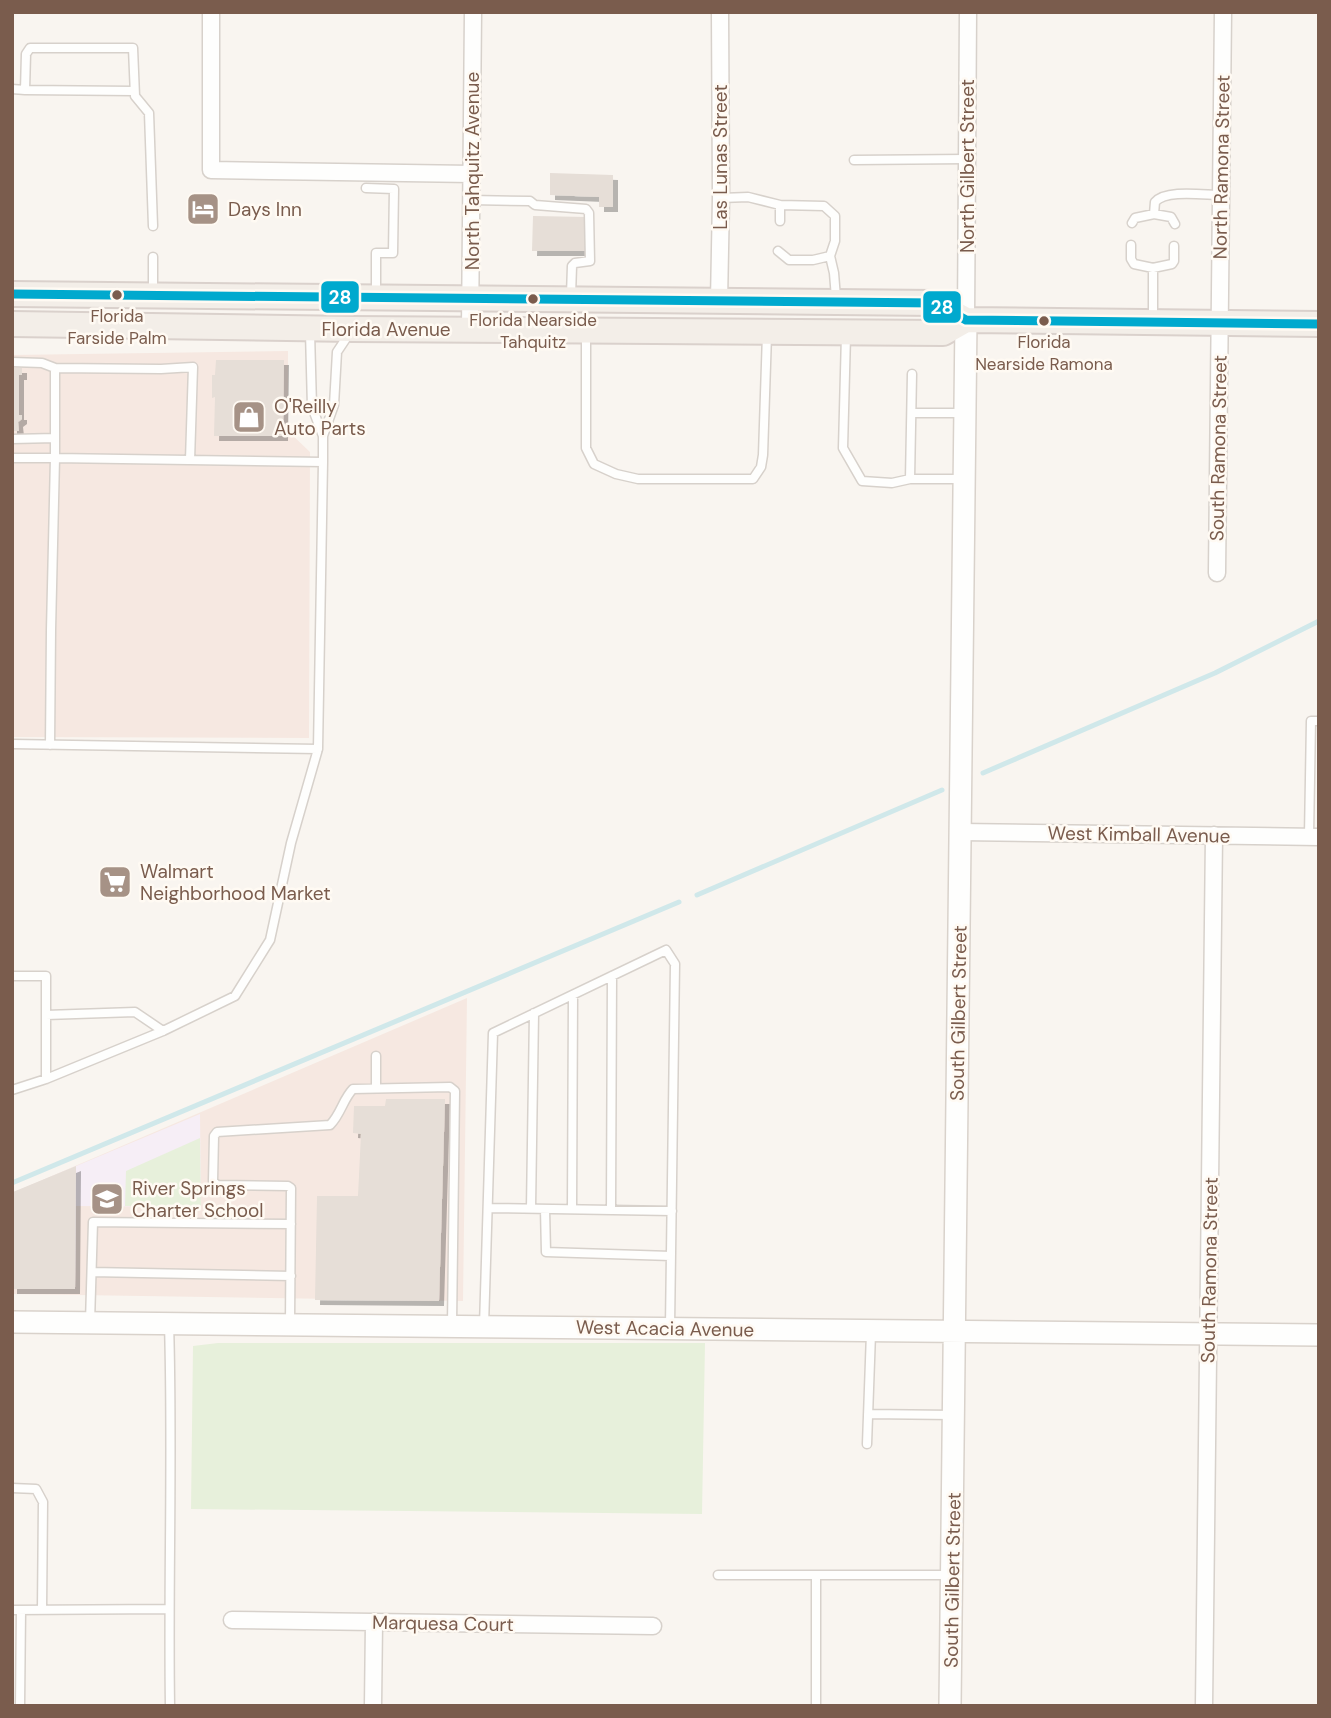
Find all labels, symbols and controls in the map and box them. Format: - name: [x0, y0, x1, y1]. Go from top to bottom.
- street label: North Tahquitz Avenue: [460, 72, 485, 270]
- street label: North Ramona Street: [1207, 75, 1236, 259]
- street label: North Gilbert Street: [955, 79, 980, 253]
- street label: Las Lunas Street: [708, 84, 733, 230]
- hotel icon: Days Inn: [184, 190, 222, 228]
- place label: Days Inn: [228, 197, 302, 222]
- line badge: 28: [320, 280, 360, 314]
- text: 28: [329, 285, 351, 310]
- marker: Florida Farside Palm: [110, 288, 124, 302]
- line badge: 28: [922, 290, 962, 324]
- marker: Florida Nearside Tahquitz: [526, 292, 540, 306]
- text: 28: [931, 295, 953, 320]
- place label: Florida Farside Palm: [67, 305, 167, 349]
- place label: Florida Nearside Tahquitz: [469, 309, 597, 353]
- marker: Florida Nearside Ramona: [1037, 314, 1051, 328]
- street label: Florida Avenue: [321, 317, 451, 342]
- place label: Florida Nearside Ramona: [975, 331, 1113, 375]
- street label: South Ramona Street: [1204, 355, 1233, 541]
- place label: O'Reilly Auto Parts: [274, 394, 366, 441]
- shop icon: O'Reilly Auto Parts: [230, 398, 268, 436]
- street label: West Kimball Avenue: [1047, 820, 1231, 849]
- place label: Walmart Neighborhood Market: [140, 859, 331, 906]
- supermarket icon: Walmart Neighborhood Market: [96, 863, 134, 901]
- street label: South Gilbert Street: [944, 925, 973, 1101]
- place label: River Springs Charter School: [132, 1176, 264, 1223]
- street label: South Ramona Street: [1195, 1177, 1224, 1363]
- school or university icon: River Springs Charter School: [88, 1180, 126, 1218]
- street label: West Acacia Avenue: [576, 1314, 754, 1343]
- street label: South Gilbert Street: [938, 1492, 967, 1668]
- street label: Marquesa Court: [372, 1610, 514, 1637]

